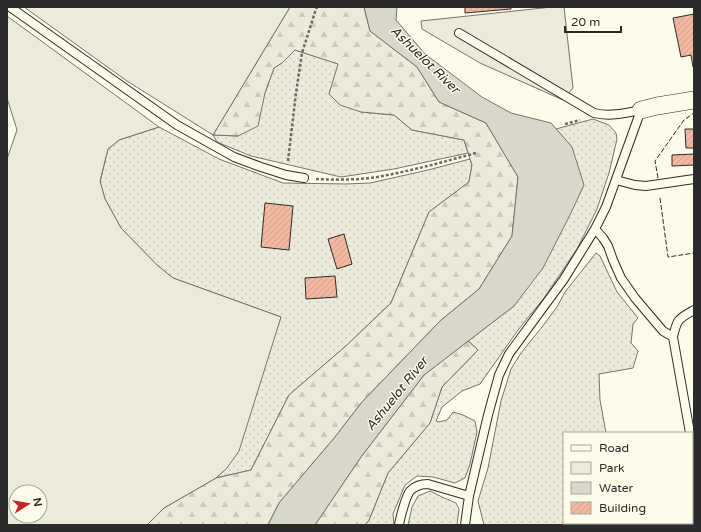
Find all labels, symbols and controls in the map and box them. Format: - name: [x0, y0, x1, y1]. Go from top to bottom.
- scale bar: [565, 8, 621, 34]
- text: 20 m: [571, 15, 600, 29]
- water label: Ashuelot River: [387, 23, 464, 98]
- water label: Ashuelot River: [362, 352, 433, 434]
- legend: [563, 432, 693, 524]
- text: Road: [599, 441, 629, 455]
- text: Park: [599, 461, 625, 475]
- text: Water: [599, 481, 634, 495]
- north arrow: [8, 484, 48, 524]
- text: N: [30, 497, 45, 508]
- text: Building: [599, 501, 646, 515]

